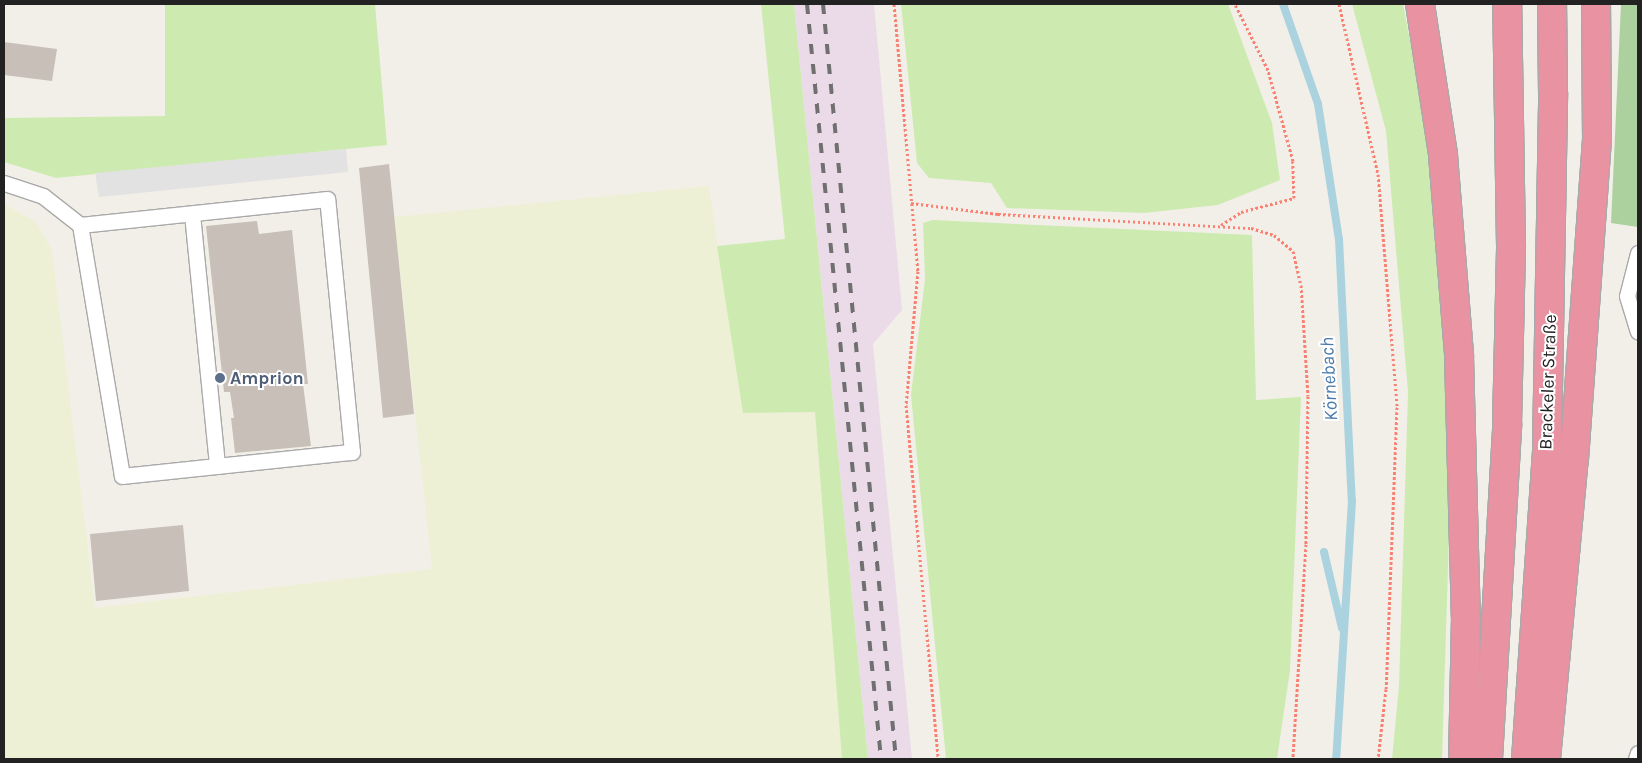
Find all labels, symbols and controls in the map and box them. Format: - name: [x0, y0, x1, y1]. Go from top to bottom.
- street label: Brackeler Straße: [1535, 314, 1561, 450]
- water label: Körnebach: [1316, 336, 1344, 422]
- place label: Amprion: [230, 367, 304, 389]
- marker: Amprion: [214, 372, 226, 384]

